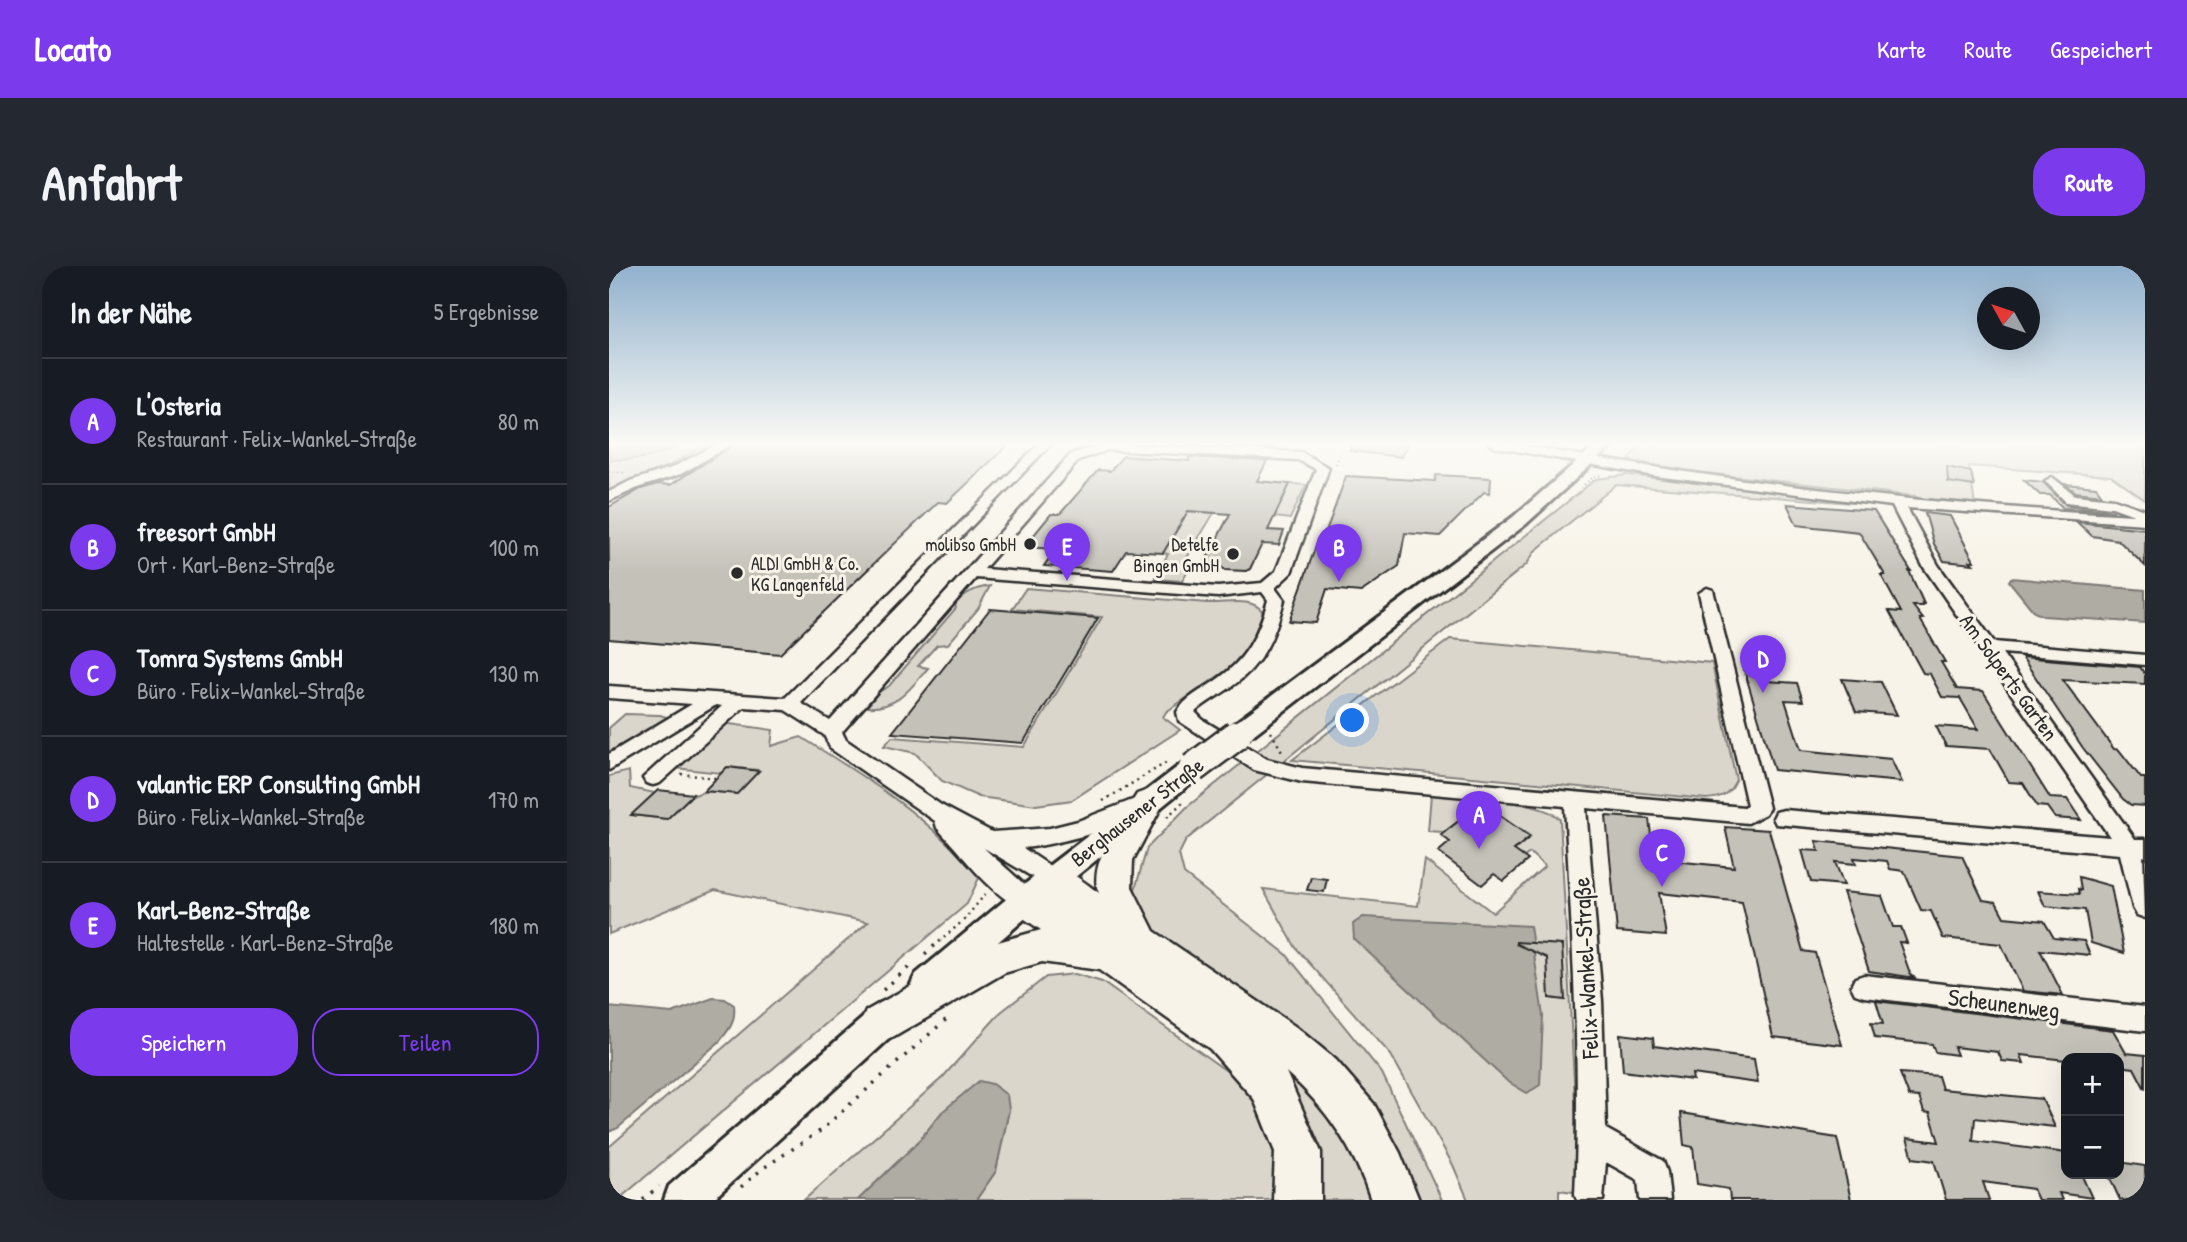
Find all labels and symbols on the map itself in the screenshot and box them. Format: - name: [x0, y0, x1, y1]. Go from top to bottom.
- north arrow: [1977, 287, 2040, 350]
- pin: E: [1044, 523, 1090, 581]
- pin: B: [1316, 524, 1362, 582]
- place label: molibso GmbH: [925, 532, 1016, 557]
- place label: Detelfe Bingen GmbH: [1134, 532, 1219, 578]
- marker: molibso GmbH: [1022, 536, 1038, 552]
- marker: Detelfe Bingen GmbH: [1225, 546, 1241, 562]
- place label: ALDI GmbH & Co. KG Langenfeld: [751, 551, 859, 597]
- marker: ALDI GmbH & Co. KG Langenfeld: [729, 565, 745, 581]
- street label: Am Solperts Garten: [1953, 608, 2065, 746]
- pin: D: [1740, 635, 1786, 693]
- your location: [1335, 703, 1369, 737]
- street label: Berghausener Straße: [1064, 751, 1210, 873]
- pin: A: [1456, 791, 1502, 849]
- pin: C: [1639, 829, 1685, 887]
- street label: Felix-Wankel-Straße: [1564, 876, 1606, 1060]
- street label: Scheunenweg: [1946, 980, 2062, 1026]

